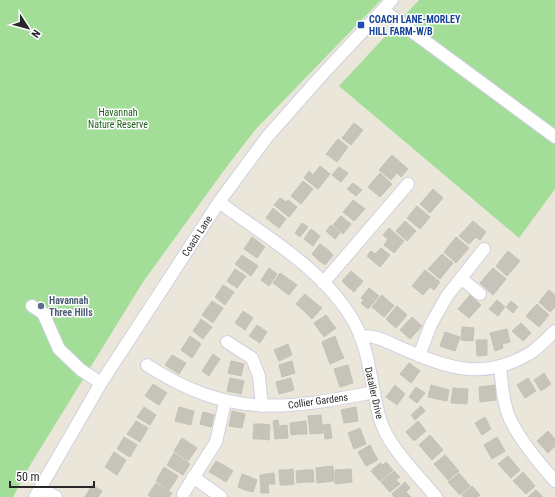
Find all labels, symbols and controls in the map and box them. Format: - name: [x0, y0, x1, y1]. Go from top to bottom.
- north arrow: [8, 8, 48, 48]
- place label: COACH LANE-MORLEY HILL FARM-W/B: [369, 14, 461, 37]
- marker: COACH LANE-MORLEY HILL FARM-W/B: [356, 20, 366, 30]
- text: N: [28, 27, 43, 40]
- park label: Havannah Nature Reserve: [88, 107, 148, 130]
- street label: Coach Lane: [180, 213, 214, 258]
- place label: Havannah Three Hills: [49, 295, 93, 318]
- marker: Havannah Three Hills: [36, 301, 46, 311]
- street label: Dataller Drive: [363, 366, 385, 420]
- street label: Collier Gardens: [287, 391, 349, 411]
- scale bar: [10, 463, 94, 489]
- text: 50 m: [16, 470, 40, 484]

